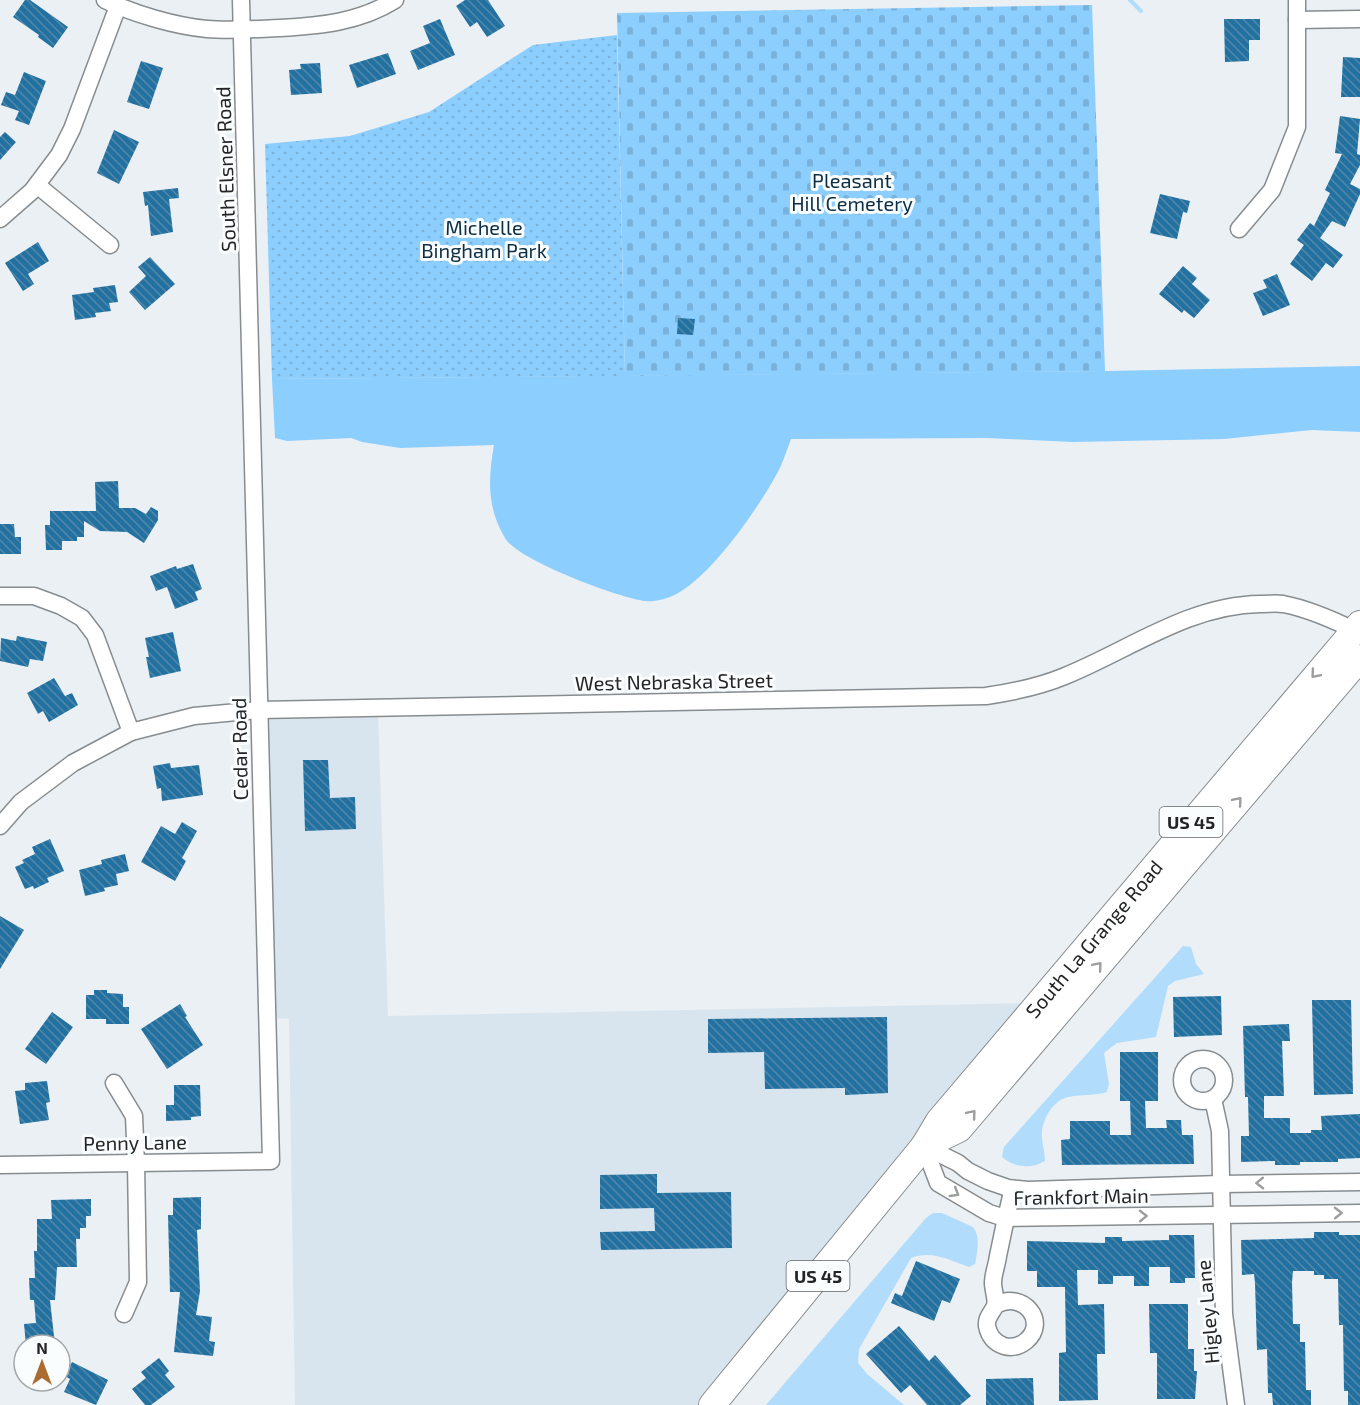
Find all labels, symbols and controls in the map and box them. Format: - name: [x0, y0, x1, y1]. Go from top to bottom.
- street label: South Elsner Road: [210, 86, 240, 252]
- park label: Pleasant Hill Cemetery: [791, 168, 913, 215]
- park label: Michelle Bingham Park: [421, 215, 547, 262]
- street label: West Nebraska Street: [575, 667, 774, 695]
- one-way arrow: [1312, 667, 1323, 678]
- street label: Cedar Road: [226, 697, 252, 801]
- one-way arrow: [1231, 797, 1242, 808]
- road number: US 45: [1160, 807, 1222, 837]
- street label: South La Grange Road: [1020, 855, 1167, 1022]
- one-way arrow: [1091, 962, 1102, 973]
- one-way arrow: [965, 1110, 976, 1121]
- street label: Penny Lane: [83, 1129, 187, 1155]
- one-way arrow: [1255, 1177, 1264, 1189]
- street label: Frankfort Main: [1013, 1183, 1149, 1209]
- one-way arrow: [949, 1185, 959, 1197]
- one-way arrow: [1334, 1207, 1343, 1219]
- one-way arrow: [1139, 1210, 1148, 1222]
- street label: Higley Lane: [1190, 1259, 1224, 1365]
- road number: US 45: [786, 1261, 850, 1291]
- north arrow: [12, 1333, 72, 1393]
- text: N: [36, 1338, 48, 1357]

